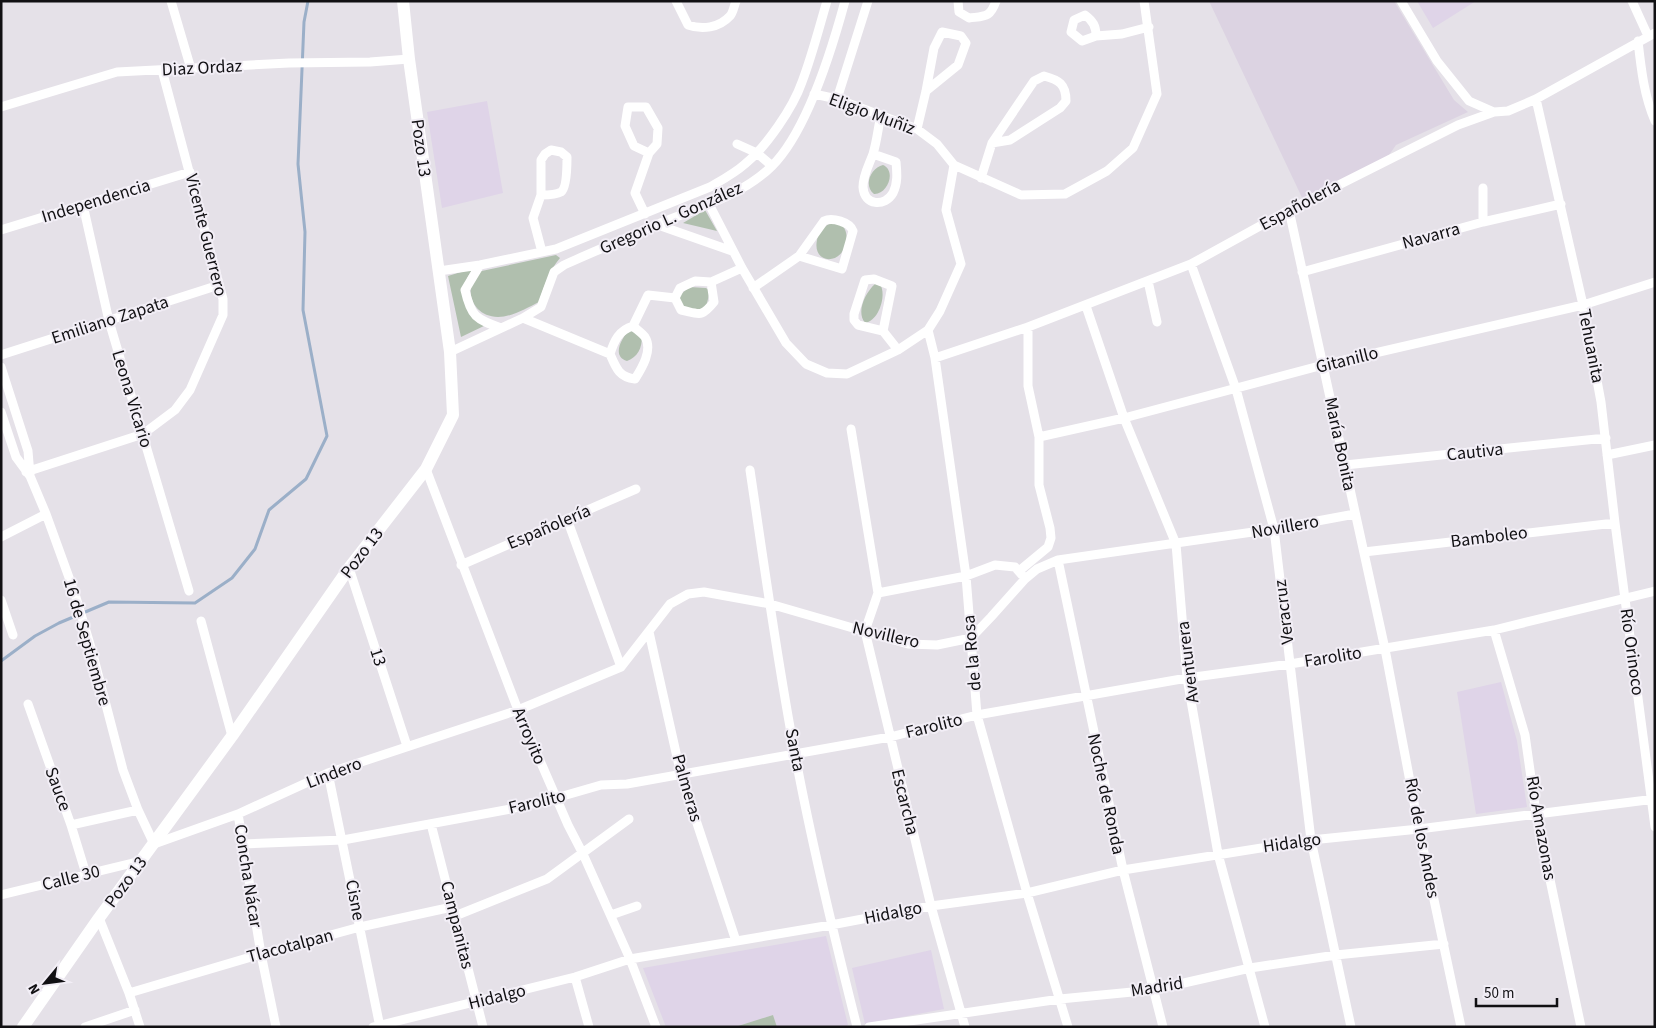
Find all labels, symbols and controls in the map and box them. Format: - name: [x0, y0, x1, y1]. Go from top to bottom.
- street label: Diaz Ordaz: [161, 53, 243, 83]
- street label: Eligio Muñiz: [825, 87, 919, 141]
- street label: Pozo 13: [405, 117, 437, 179]
- street label: Vicente Guerrero: [179, 171, 233, 299]
- street label: Independencia: [38, 173, 154, 229]
- street label: Españolería: [1255, 173, 1345, 237]
- street label: Gregorio L. González: [596, 175, 747, 261]
- street label: Navarra: [1399, 216, 1463, 256]
- street label: Emiliano Zapata: [48, 289, 172, 351]
- street label: Tehuanita: [1572, 307, 1610, 385]
- street label: Gitanillo: [1313, 340, 1381, 380]
- street label: Leona Vicario: [105, 347, 159, 451]
- street label: María Bonita: [1318, 395, 1362, 493]
- street label: Cautiva: [1445, 437, 1505, 467]
- street label: Españolería: [503, 498, 595, 556]
- street label: Novillero: [1249, 509, 1321, 545]
- street label: Bamboleo: [1449, 520, 1529, 554]
- street label: Pozo 13: [335, 522, 390, 584]
- street label: 16 de Septiembre: [57, 575, 117, 709]
- street label: Veracruz: [1268, 578, 1300, 646]
- street label: Río Orinoco: [1614, 607, 1650, 697]
- street label: de la Rosa: [956, 614, 988, 692]
- street label: Novillero: [850, 615, 922, 655]
- street label: Aventurera: [1171, 620, 1205, 704]
- street label: Farolito: [1303, 640, 1363, 674]
- street label: 13: [363, 645, 393, 669]
- street label: Arroyito: [506, 703, 552, 769]
- street label: Farolito: [903, 707, 965, 745]
- street label: Santa: [779, 726, 811, 774]
- street label: Noche de Ronda: [1081, 731, 1131, 857]
- street label: Lindero: [303, 751, 365, 795]
- street label: Palmeras: [665, 751, 709, 825]
- street label: Sauce: [39, 763, 78, 815]
- street label: Escarcha: [885, 766, 925, 838]
- street label: Río Amazonas: [1520, 774, 1562, 882]
- street label: Río de los Andes: [1398, 776, 1446, 900]
- street label: Farolito: [506, 783, 568, 821]
- street label: Concha Nácar: [227, 822, 269, 930]
- street label: Hidalgo: [1261, 827, 1323, 859]
- street label: Pozo 13: [99, 851, 153, 913]
- street label: Calle 30: [39, 859, 103, 897]
- street label: Cisne: [339, 877, 371, 923]
- street label: Campanitas: [434, 878, 480, 972]
- street label: Hidalgo: [862, 895, 924, 931]
- street label: Tlacotalpan: [244, 922, 336, 970]
- north arrow: [20, 958, 70, 1008]
- street label: Madrid: [1129, 971, 1185, 1003]
- scale bar: [1476, 976, 1557, 1008]
- street label: Hidalgo: [466, 978, 528, 1016]
- text: N: [24, 980, 46, 998]
- text: 50 m: [1484, 983, 1514, 1004]

